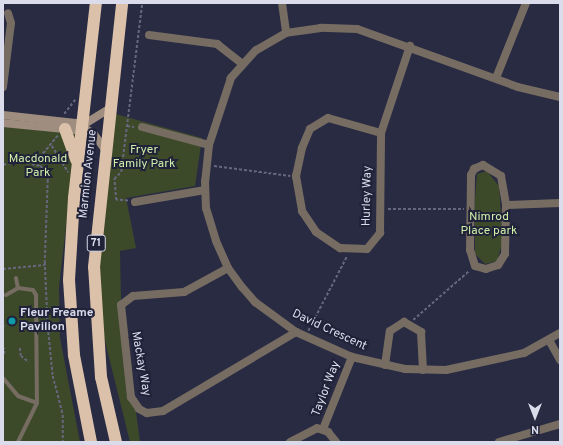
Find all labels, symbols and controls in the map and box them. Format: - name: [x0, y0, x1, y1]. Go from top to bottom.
- street label: Marmion Avenue: [77, 129, 101, 219]
- park label: Fryer Family Park: [113, 144, 175, 172]
- park label: Macdonald Park: [9, 153, 67, 181]
- street label: Hurley Way: [360, 165, 376, 227]
- park label: Nimrod Place park: [461, 211, 517, 239]
- road number: 71: [86, 234, 106, 252]
- place label: Fleur Freame Pavilion: [20, 307, 93, 335]
- street label: David Crescent: [289, 307, 369, 355]
- marker: Fleur Freame Pavilion: [7, 316, 17, 326]
- street label: Mackay Way: [127, 330, 153, 398]
- street label: Taylor Way: [310, 359, 344, 419]
- north arrow: [515, 397, 555, 437]
- text: N: [531, 422, 539, 436]

